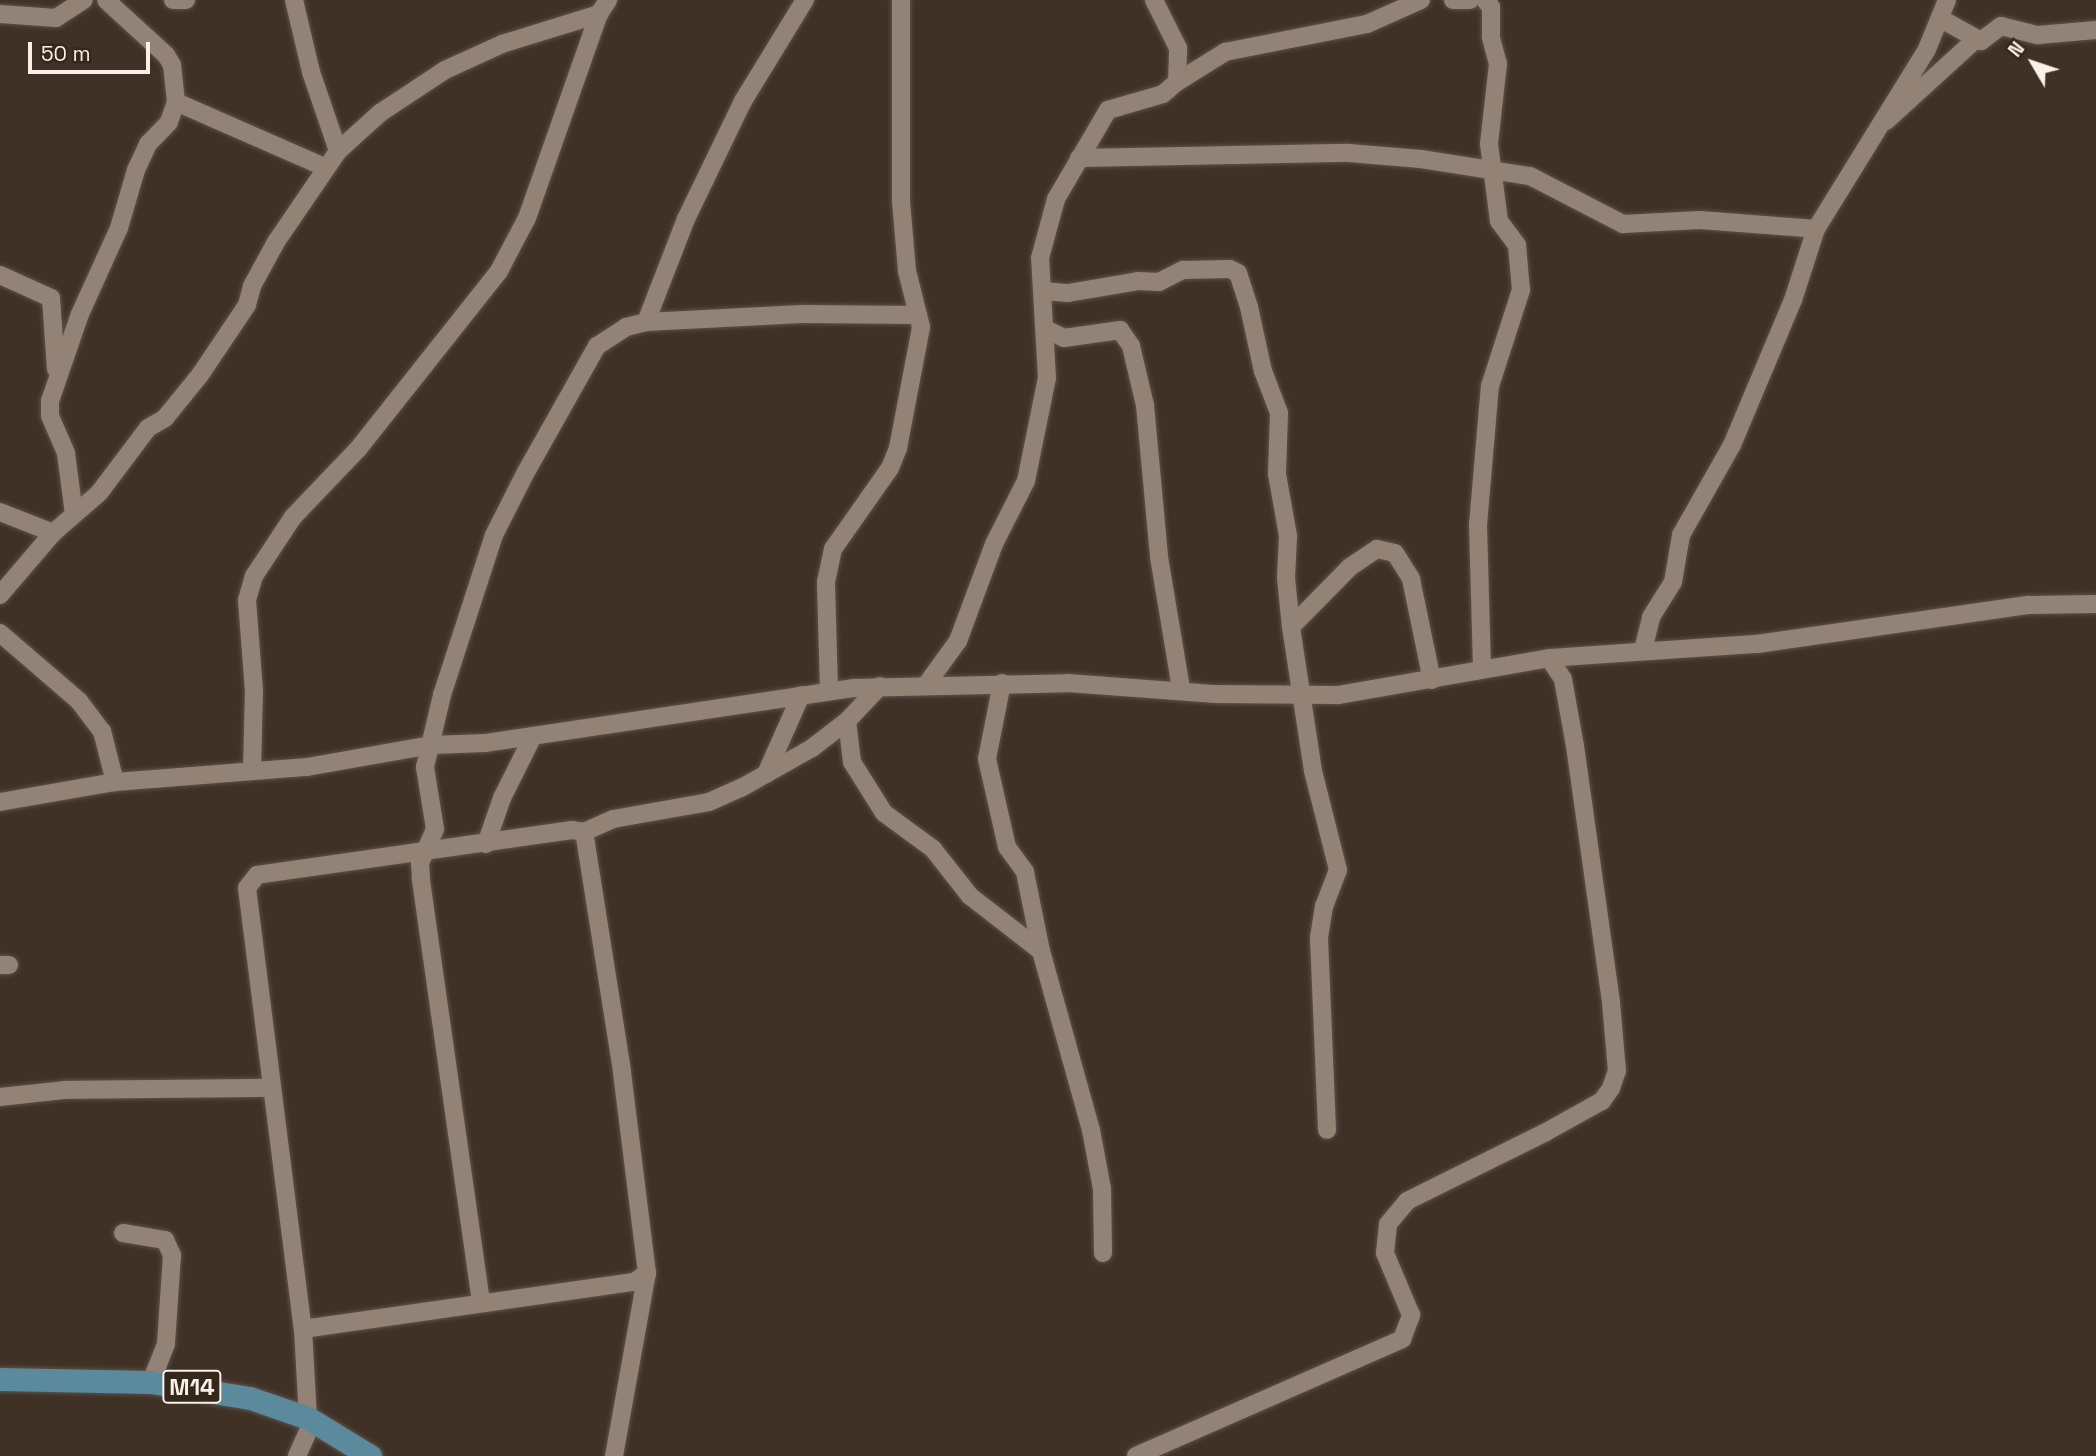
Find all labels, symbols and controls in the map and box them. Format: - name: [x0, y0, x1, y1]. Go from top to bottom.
- scale bar: [32, 28, 154, 72]
- north arrow: [1998, 28, 2068, 98]
- text: N: [2003, 37, 2030, 62]
- text: 50 m: [41, 40, 91, 67]
- road number: M14: [162, 1368, 222, 1406]

